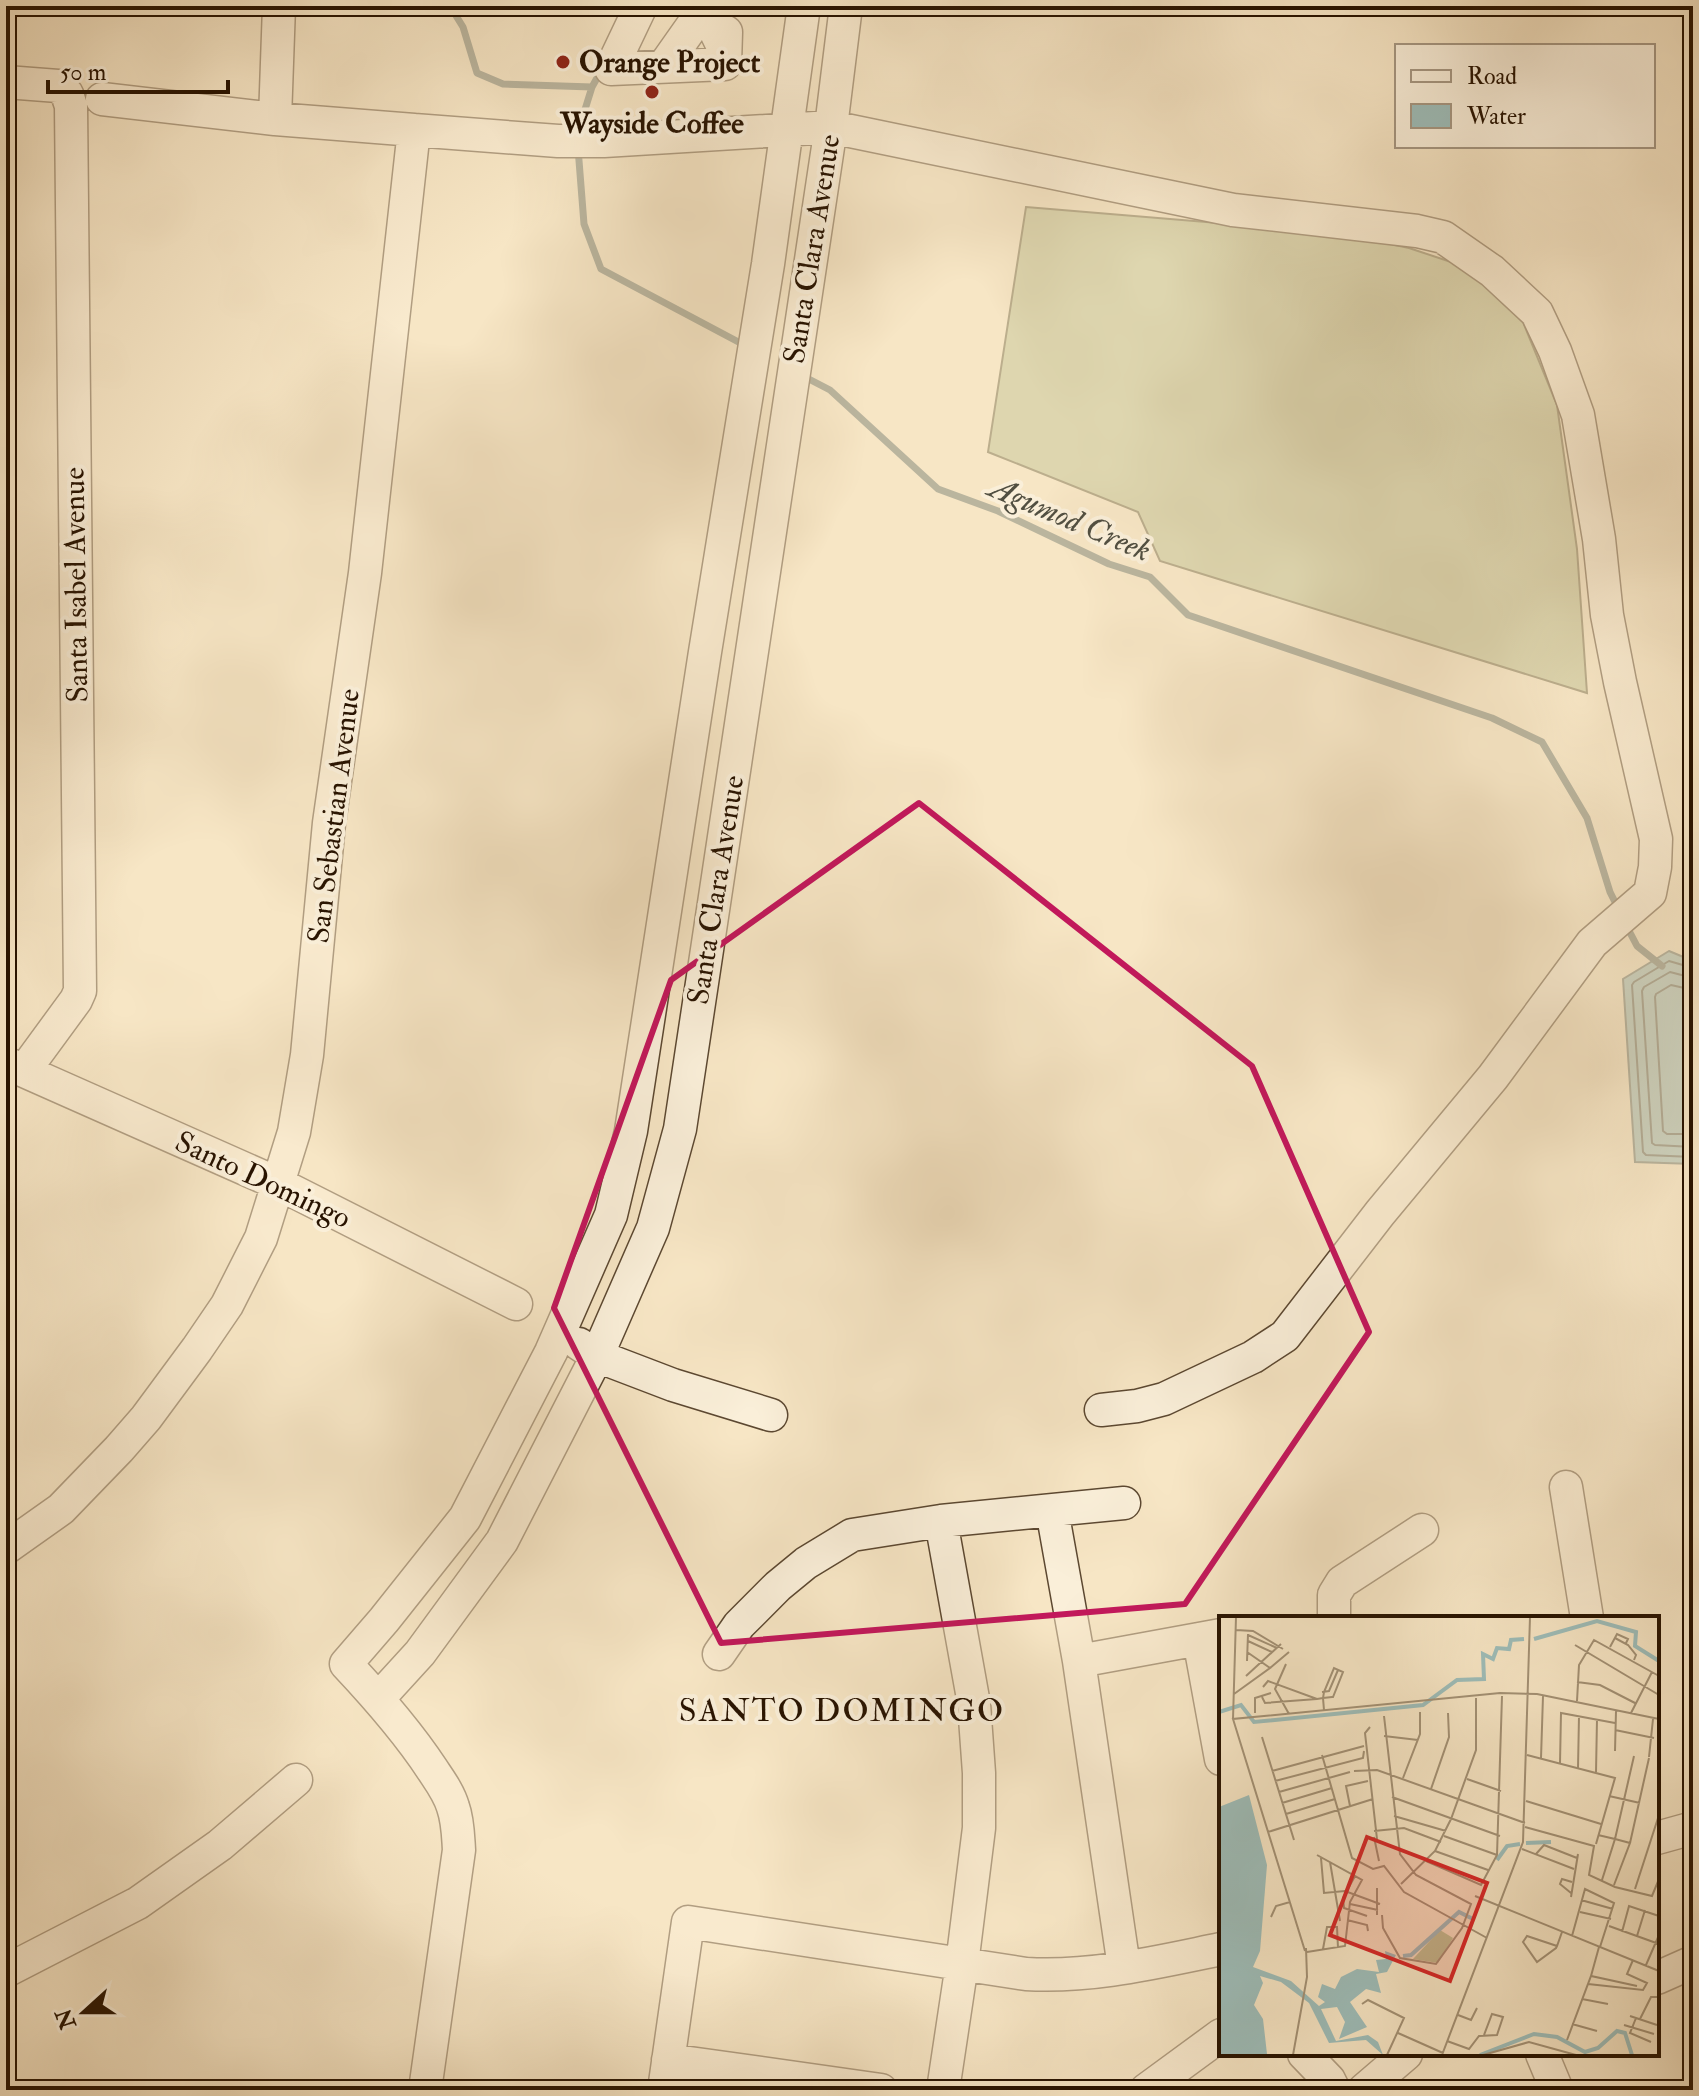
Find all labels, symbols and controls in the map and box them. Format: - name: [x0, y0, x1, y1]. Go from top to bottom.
- scale bar: [48, 44, 228, 94]
- place label: Orange Project: [579, 44, 760, 81]
- legend: [1395, 44, 1655, 148]
- marker: Orange Project: [554, 53, 572, 71]
- text: 50 m: [60, 57, 107, 88]
- text: Road: [1467, 61, 1517, 92]
- marker: Wayside Coffee: [643, 83, 661, 101]
- text: Water: [1466, 101, 1526, 132]
- place label: Wayside Coffee: [559, 105, 744, 142]
- street label: Santa Clara Avenue: [776, 132, 848, 366]
- water label: Agumod Creek: [980, 466, 1157, 571]
- street label: Santa Isabel Avenue: [55, 467, 97, 703]
- street label: San Sebastian Avenue: [300, 687, 368, 945]
- street label: Santa Clara Avenue: [680, 773, 752, 1007]
- street label: Santo Domingo: [169, 1123, 357, 1237]
- inset map: [1219, 1616, 1659, 2056]
- district label: SANTO DOMINGO: [679, 1691, 1005, 1731]
- north arrow: [44, 1972, 124, 2052]
- text: N: [50, 2004, 83, 2034]

